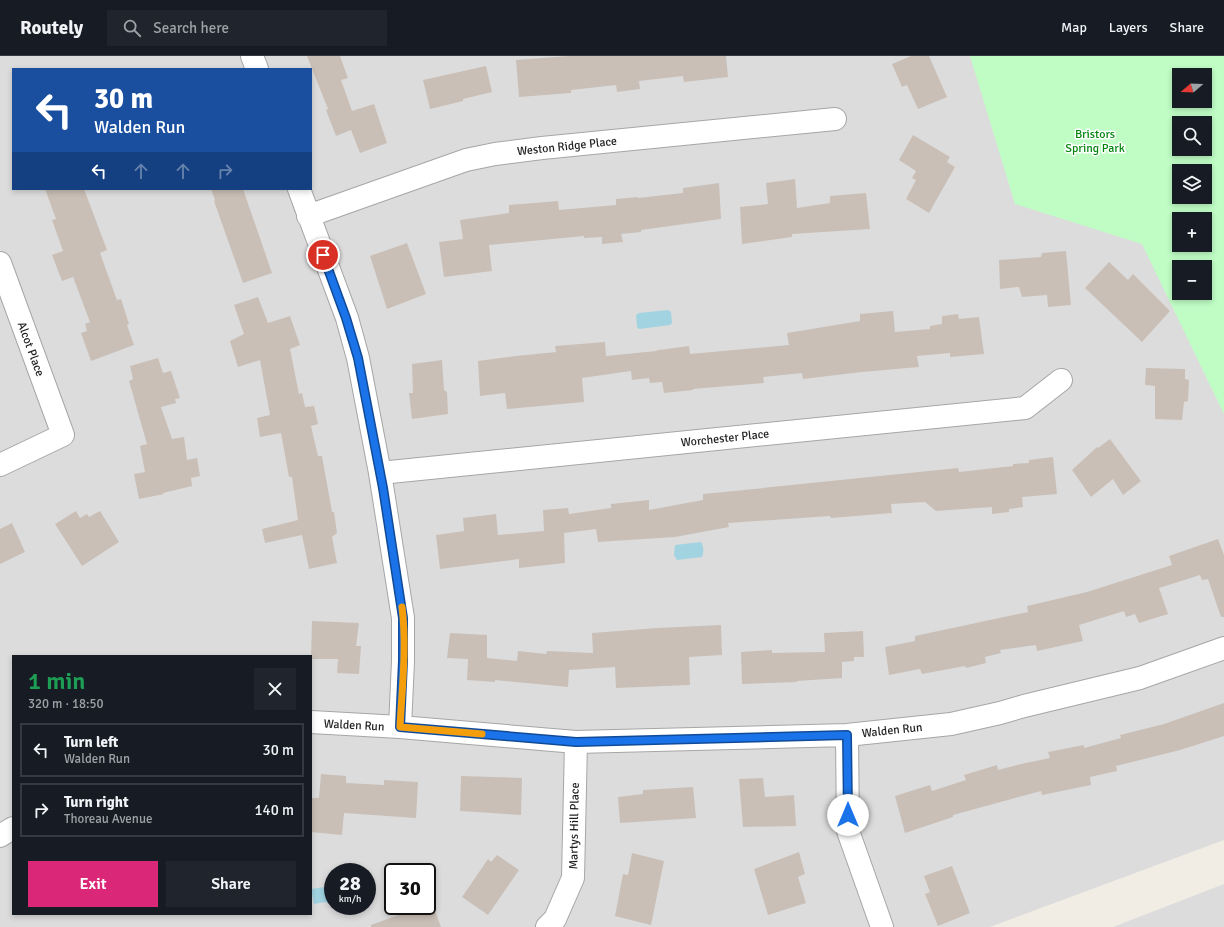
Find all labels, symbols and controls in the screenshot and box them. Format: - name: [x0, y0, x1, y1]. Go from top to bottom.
- search box: [107, 10, 387, 46]
- text: Routely: [20, 16, 83, 40]
- icon: search: [121, 17, 143, 39]
- text: Search here: [153, 19, 229, 37]
- text: Map: [1061, 19, 1087, 36]
- text: Layers: [1109, 19, 1148, 36]
- text: Share: [1170, 19, 1204, 36]
- north arrow: [1172, 68, 1212, 108]
- map controls: [1172, 68, 1212, 300]
- text: 30 m: [94, 82, 153, 116]
- icon: left: [28, 84, 80, 136]
- text: Walden Run: [94, 116, 185, 138]
- button: search: [1172, 116, 1212, 156]
- park label: Bristors Spring Park: [1065, 127, 1125, 156]
- street label: Weston Ridge Place: [516, 134, 618, 159]
- icon: left: [88, 160, 110, 182]
- icon: ahead: [130, 160, 152, 182]
- icon: ahead: [172, 160, 194, 182]
- icon: right: [214, 160, 236, 182]
- button: layers: [1172, 164, 1212, 204]
- button: +: [1172, 212, 1212, 252]
- pin: [306, 238, 340, 272]
- icon: arrive: [312, 244, 334, 266]
- button: −: [1172, 260, 1212, 300]
- street label: Alcot Place: [14, 320, 47, 379]
- street label: Worchester Place: [680, 426, 770, 451]
- text: 1 min: [28, 666, 85, 696]
- button: close: [254, 668, 296, 710]
- text: 320 m · 18:50: [28, 696, 104, 712]
- street label: Walden Run: [323, 716, 385, 735]
- street label: Walden Run: [861, 720, 923, 741]
- text: Turn left: [64, 733, 118, 751]
- icon: left: [30, 739, 52, 761]
- text: 30 m: [263, 741, 294, 759]
- text: Walden Run: [64, 751, 130, 767]
- street label: Martys Hill Place: [566, 782, 583, 870]
- text: Turn right: [64, 793, 129, 811]
- position arrow: [827, 794, 869, 836]
- icon: right: [30, 799, 52, 821]
- text: 140 m: [254, 801, 294, 819]
- text: Thoreau Avenue: [64, 811, 153, 827]
- button: Exit: [28, 861, 158, 907]
- button: Share: [166, 861, 296, 907]
- speed limit sign: 30: [384, 863, 436, 915]
- text: 28: [339, 871, 361, 896]
- text: km/h: [339, 893, 361, 905]

